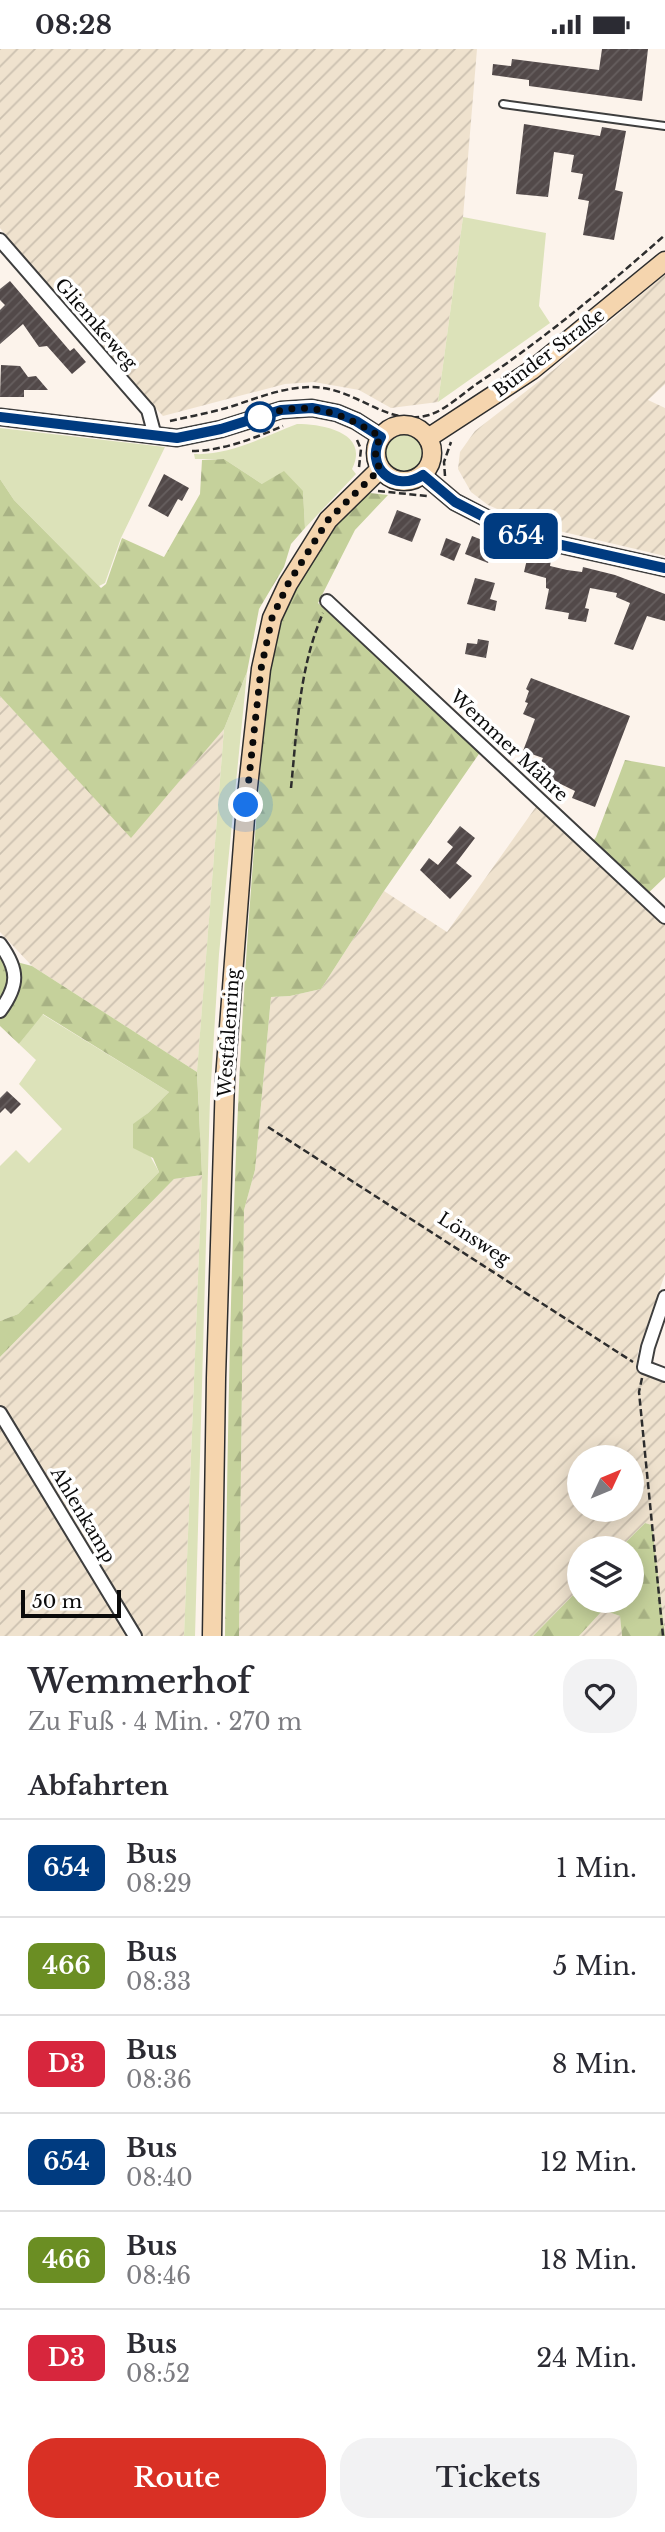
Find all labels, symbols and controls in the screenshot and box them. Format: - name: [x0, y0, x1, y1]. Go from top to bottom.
- text: 08:28: [35, 9, 112, 41]
- street label: Gliemkeweg: [50, 274, 142, 374]
- street label: Bünder Straße: [489, 304, 609, 402]
- unlabelled marker: [245, 402, 275, 432]
- line badge: 654: [481, 513, 561, 559]
- text: 654: [498, 521, 544, 550]
- street label: Wemmer Mähre: [445, 685, 572, 806]
- your location: [228, 787, 263, 822]
- street label: Westfalenring: [213, 968, 244, 1099]
- street label: Lönsweg: [434, 1208, 514, 1271]
- north arrow: [567, 1445, 644, 1523]
- map controls: [567, 1445, 644, 1613]
- street label: Ahlenkamp: [45, 1462, 120, 1567]
- button: layers: [567, 1536, 644, 1613]
- scale bar: [21, 1587, 121, 1619]
- text: 50 m: [32, 1590, 82, 1613]
- button: heart: [563, 1659, 637, 1733]
- text: Wemmerhof: [28, 1661, 252, 1702]
- text: Zu Fuß · 4 Min. · 270 m: [28, 1708, 302, 1736]
- text: Abfahrten: [28, 1770, 169, 1802]
- text: Bus: [126, 1838, 177, 1870]
- text: 1 Min.: [556, 1852, 637, 1884]
- text: 654: [43, 1853, 90, 1882]
- text: 08:29: [126, 1870, 192, 1898]
- text: Bus: [126, 1936, 177, 1968]
- text: 5 Min.: [553, 1950, 637, 1982]
- text: 466: [42, 1951, 91, 1980]
- text: 08:33: [126, 1968, 191, 1996]
- text: Bus: [126, 2034, 177, 2066]
- text: 8 Min.: [552, 2048, 637, 2080]
- text: D3: [48, 2049, 85, 2078]
- text: 08:36: [126, 2066, 192, 2094]
- text: Bus: [126, 2132, 177, 2164]
- text: 12 Min.: [540, 2146, 637, 2178]
- text: 654: [43, 2147, 90, 2176]
- text: 08:40: [126, 2164, 193, 2192]
- text: Bus: [126, 2230, 177, 2262]
- text: 18 Min.: [540, 2244, 637, 2276]
- text: 466: [42, 2245, 91, 2274]
- text: 08:46: [126, 2262, 191, 2290]
- text: Bus: [126, 2328, 177, 2360]
- text: 24 Min.: [536, 2342, 637, 2374]
- text: D3: [48, 2343, 85, 2372]
- text: 08:52: [126, 2360, 190, 2388]
- button: Route: [28, 2438, 326, 2518]
- button: Tickets: [340, 2438, 637, 2518]

